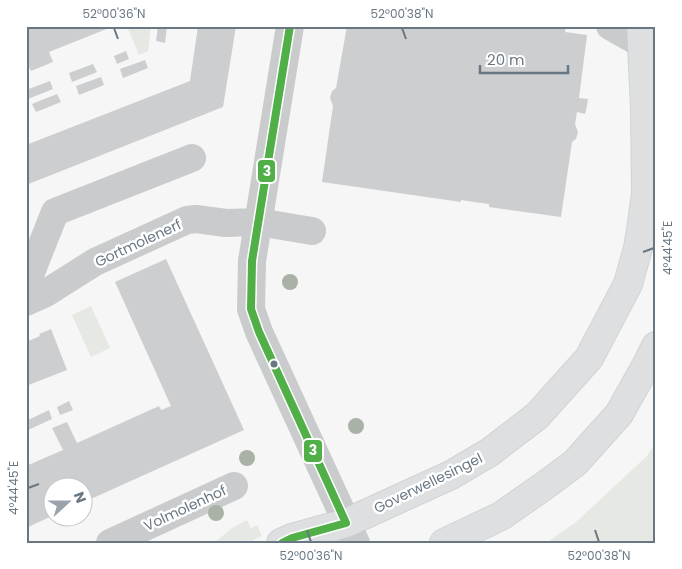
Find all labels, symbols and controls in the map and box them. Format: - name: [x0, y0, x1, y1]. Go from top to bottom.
- text: 52°00'36"N: [83, 5, 145, 22]
- text: 52°00'38"N: [371, 5, 433, 22]
- scale bar: [480, 42, 567, 74]
- text: 20 m: [487, 49, 525, 70]
- line badge: 3: [257, 159, 276, 183]
- text: 3: [263, 161, 271, 181]
- street label: Gortmolenerf: [92, 214, 185, 272]
- text: 4°44'45"E: [659, 221, 676, 275]
- unlabelled marker: [269, 359, 279, 369]
- line badge: 3: [303, 439, 323, 463]
- text: 3: [309, 440, 317, 460]
- street label: Goverwellesingel: [370, 448, 486, 518]
- text: 4°44'45"E: [5, 461, 22, 515]
- north arrow: [42, 476, 92, 526]
- street label: Volmolenhof: [141, 480, 230, 536]
- text: N: [69, 489, 91, 506]
- text: 52°00'36"N: [280, 547, 342, 564]
- text: 52°00'38"N: [568, 547, 630, 564]

